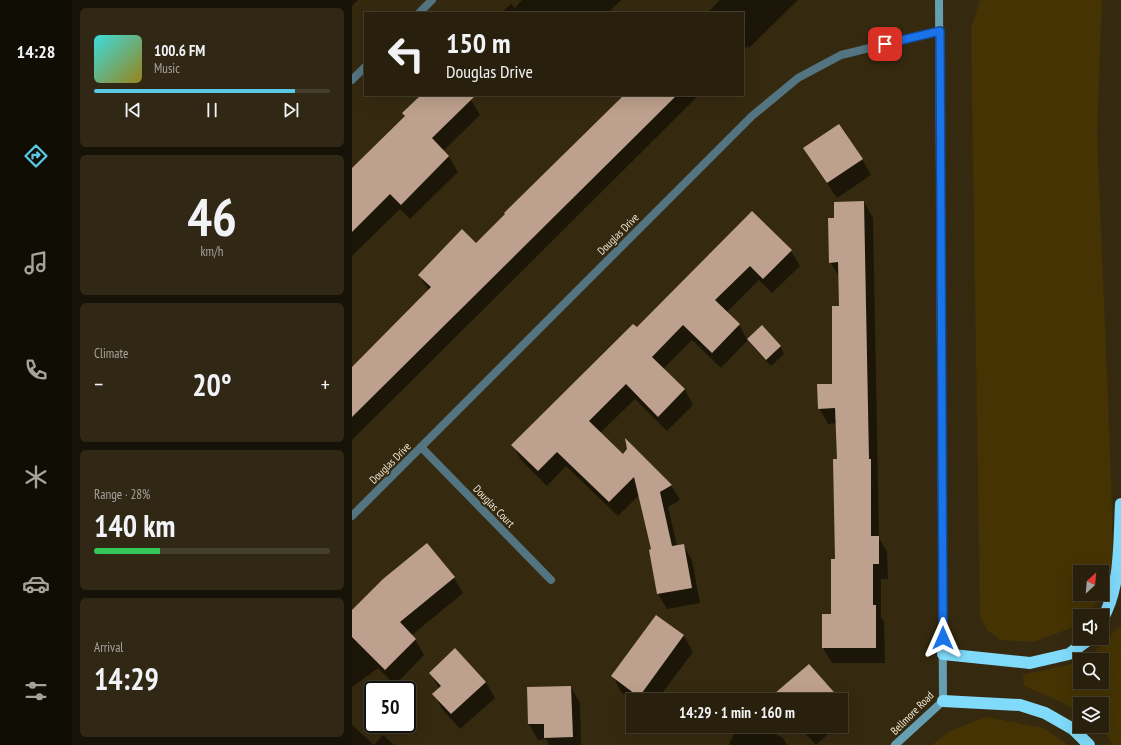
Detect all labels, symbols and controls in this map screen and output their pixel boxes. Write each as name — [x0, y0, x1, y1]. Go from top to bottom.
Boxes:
text: 150 m — [446, 24, 510, 61]
pin — [868, 27, 902, 61]
icon: left — [380, 28, 432, 80]
icon: arrive — [874, 33, 896, 55]
text: 14:28 — [17, 40, 55, 63]
text: 100.6 FM — [154, 41, 205, 60]
text: Music — [154, 60, 180, 77]
text: Douglas Drive — [446, 60, 533, 83]
icon: previous — [122, 99, 144, 121]
icon: pause — [201, 99, 223, 121]
icon: next — [280, 99, 302, 121]
icon: directions — [22, 142, 50, 170]
text: 46 — [187, 183, 237, 250]
street label: Douglas Drive — [594, 210, 642, 258]
text: km/h — [200, 243, 224, 260]
icon: music — [22, 249, 50, 277]
text: Climate — [94, 345, 128, 362]
icon: phone — [22, 356, 50, 384]
text: 20° — [192, 365, 232, 404]
text: − — [94, 370, 103, 398]
text: + — [321, 370, 330, 398]
street label: Douglas Drive — [366, 439, 414, 487]
icon: climate — [22, 463, 50, 491]
street label: Douglas Court — [470, 482, 518, 530]
text: Range · 28% — [94, 486, 150, 503]
text: 140 km — [94, 506, 175, 545]
north arrow — [1073, 565, 1109, 601]
map controls — [1073, 565, 1109, 733]
icon: car — [22, 570, 50, 598]
button: sound — [1073, 609, 1109, 645]
position arrow — [922, 617, 964, 659]
text: Arrival — [94, 639, 123, 656]
button: search — [1073, 653, 1109, 689]
text: 14:29 — [94, 659, 159, 698]
icon: filters — [22, 677, 50, 705]
speed limit sign: 50 — [364, 681, 416, 733]
street label: Bellmore Road — [887, 688, 937, 738]
button: layers — [1073, 697, 1109, 733]
text: 14:29 · 1 min · 160 m — [679, 703, 795, 722]

